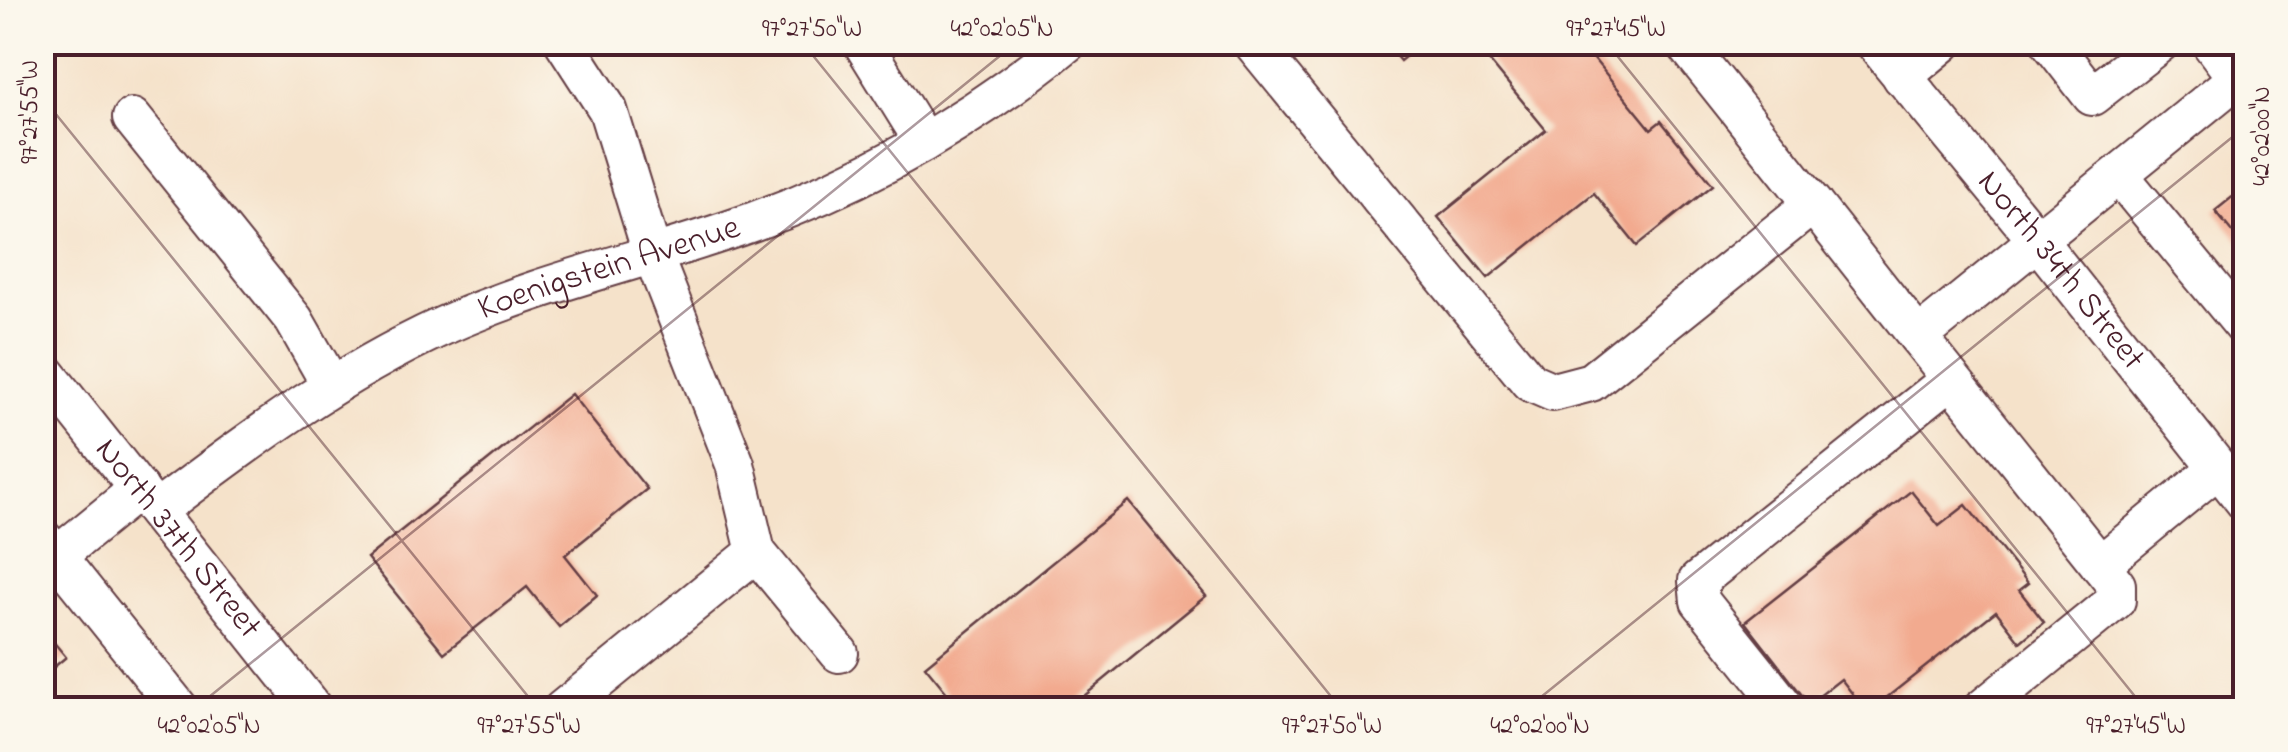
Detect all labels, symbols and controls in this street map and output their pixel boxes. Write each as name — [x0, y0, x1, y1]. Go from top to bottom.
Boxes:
text: 97°27'50"W — [762, 12, 862, 48]
text: 42°02'05"N — [950, 12, 1054, 48]
text: 97°27'45"W — [1566, 12, 1666, 48]
text: 97°27'55"W — [13, 60, 49, 164]
text: 42°02'00"N — [2245, 86, 2281, 186]
street label: North 34th Street — [1964, 159, 2157, 382]
street label: Koenigstein Avenue — [470, 203, 747, 334]
street label: North 37th Street — [82, 427, 274, 650]
text: 42°02'05"N — [157, 709, 261, 745]
text: 97°27'55"W — [477, 709, 581, 745]
text: 97°27'50"W — [1282, 709, 1382, 745]
text: 42°02'00"N — [1490, 709, 1590, 745]
text: 97°27'45"W — [2086, 709, 2186, 745]

